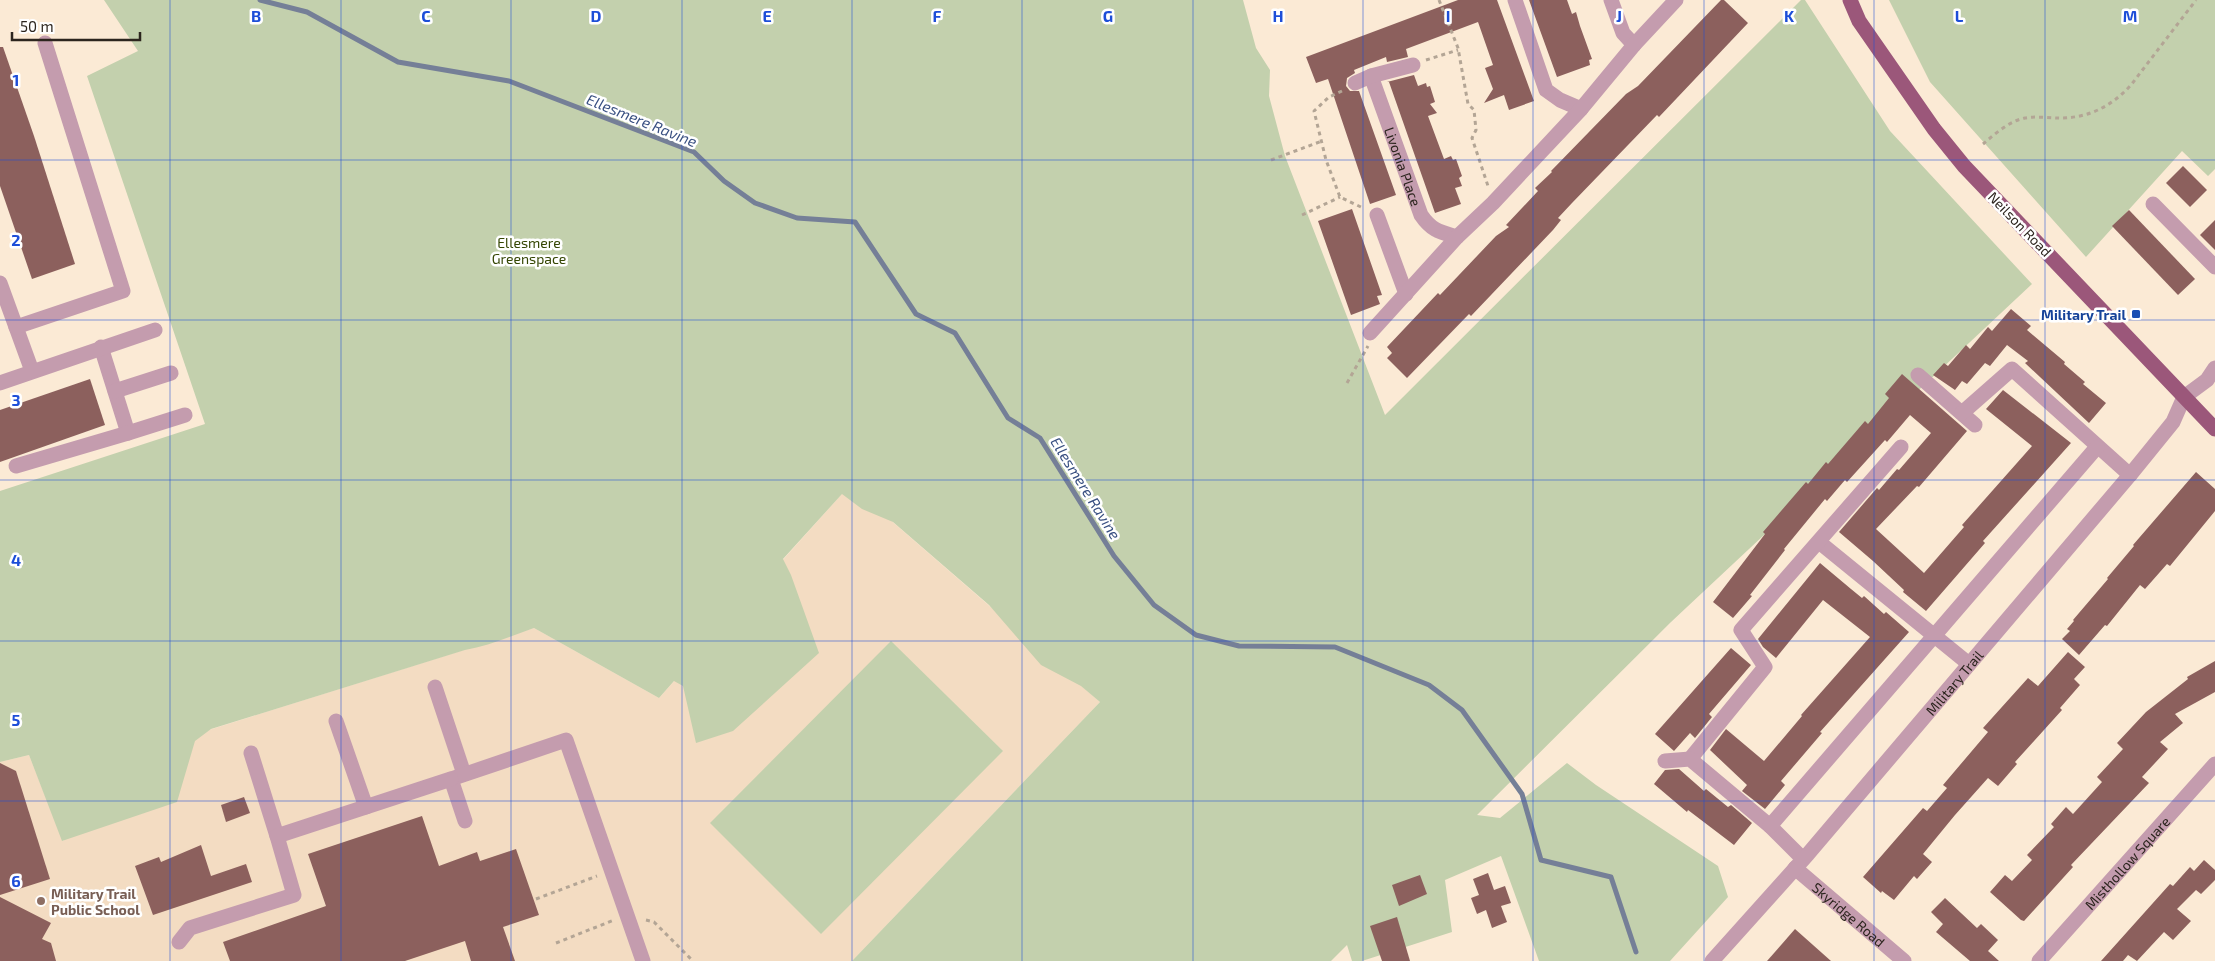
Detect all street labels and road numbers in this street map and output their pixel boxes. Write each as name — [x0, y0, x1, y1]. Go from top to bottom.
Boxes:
street label: Livonia Place — [1381, 124, 1426, 208]
street label: Neilson Road — [1985, 188, 2055, 260]
street label: Military Trail — [1922, 646, 1987, 718]
street label: Misthollow Square — [2081, 812, 2173, 913]
street label: Skyridge Road — [1809, 878, 1889, 950]

